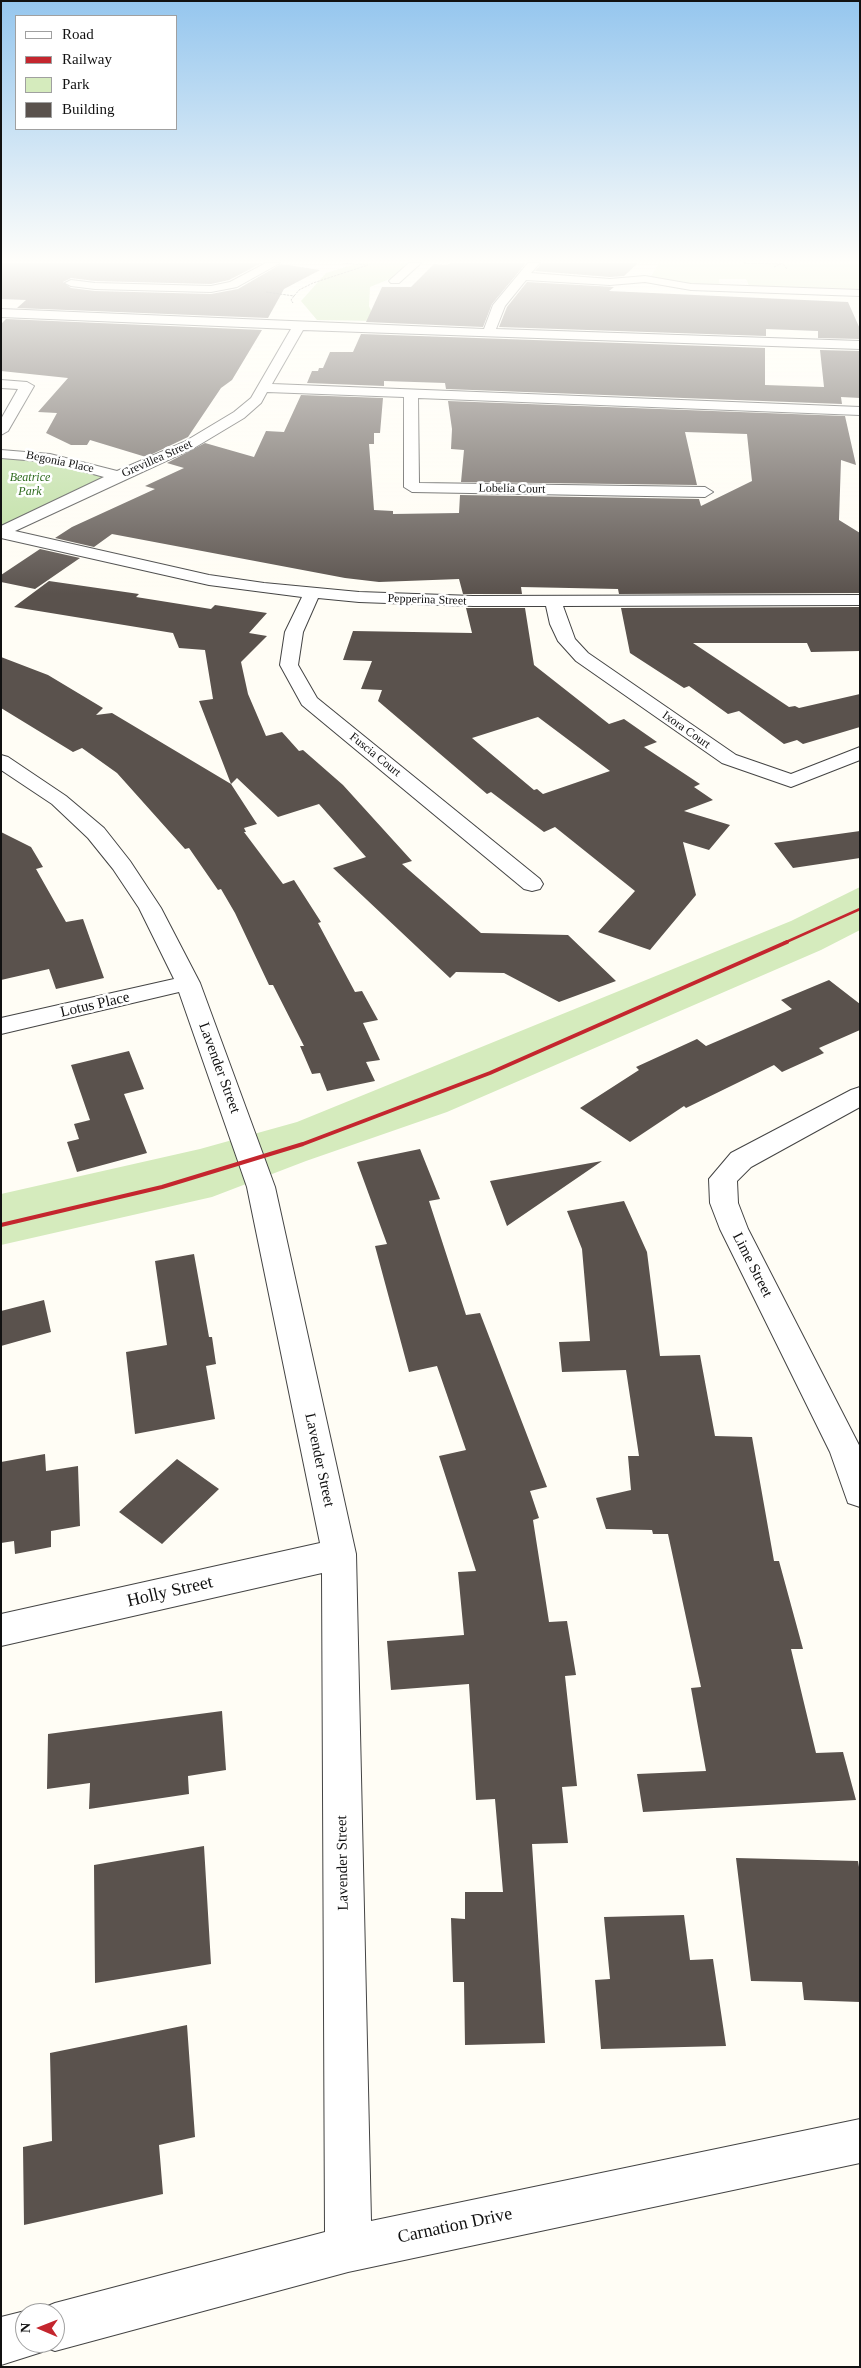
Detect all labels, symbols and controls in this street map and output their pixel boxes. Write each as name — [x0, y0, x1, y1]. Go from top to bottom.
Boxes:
legend — [15, 15, 178, 130]
text: Road — [62, 26, 94, 42]
text: Railway — [62, 51, 112, 67]
text: Park — [62, 76, 90, 92]
text: Building — [62, 101, 115, 117]
street label: Grevillea Street — [120, 437, 194, 481]
street label: Begonia Place — [25, 448, 95, 476]
park label: Beatrice Park — [10, 471, 50, 499]
street label: Lobelia Court — [478, 481, 546, 497]
street label: Pepperina Street — [387, 591, 467, 609]
street label: Ixora Court — [659, 708, 713, 752]
street label: Fuscia Court — [347, 730, 403, 780]
street label: Lotus Place — [59, 988, 131, 1022]
street label: Lavender Street — [194, 1020, 244, 1116]
street label: Lime Street — [728, 1230, 776, 1300]
street label: Lavender Street — [300, 1411, 338, 1509]
street label: Holly Street — [125, 1572, 215, 1612]
street label: Lavender Street — [333, 1815, 353, 1911]
street label: Carnation Drive — [396, 2203, 514, 2249]
north arrow — [15, 2303, 65, 2353]
text: N — [18, 2323, 33, 2333]

